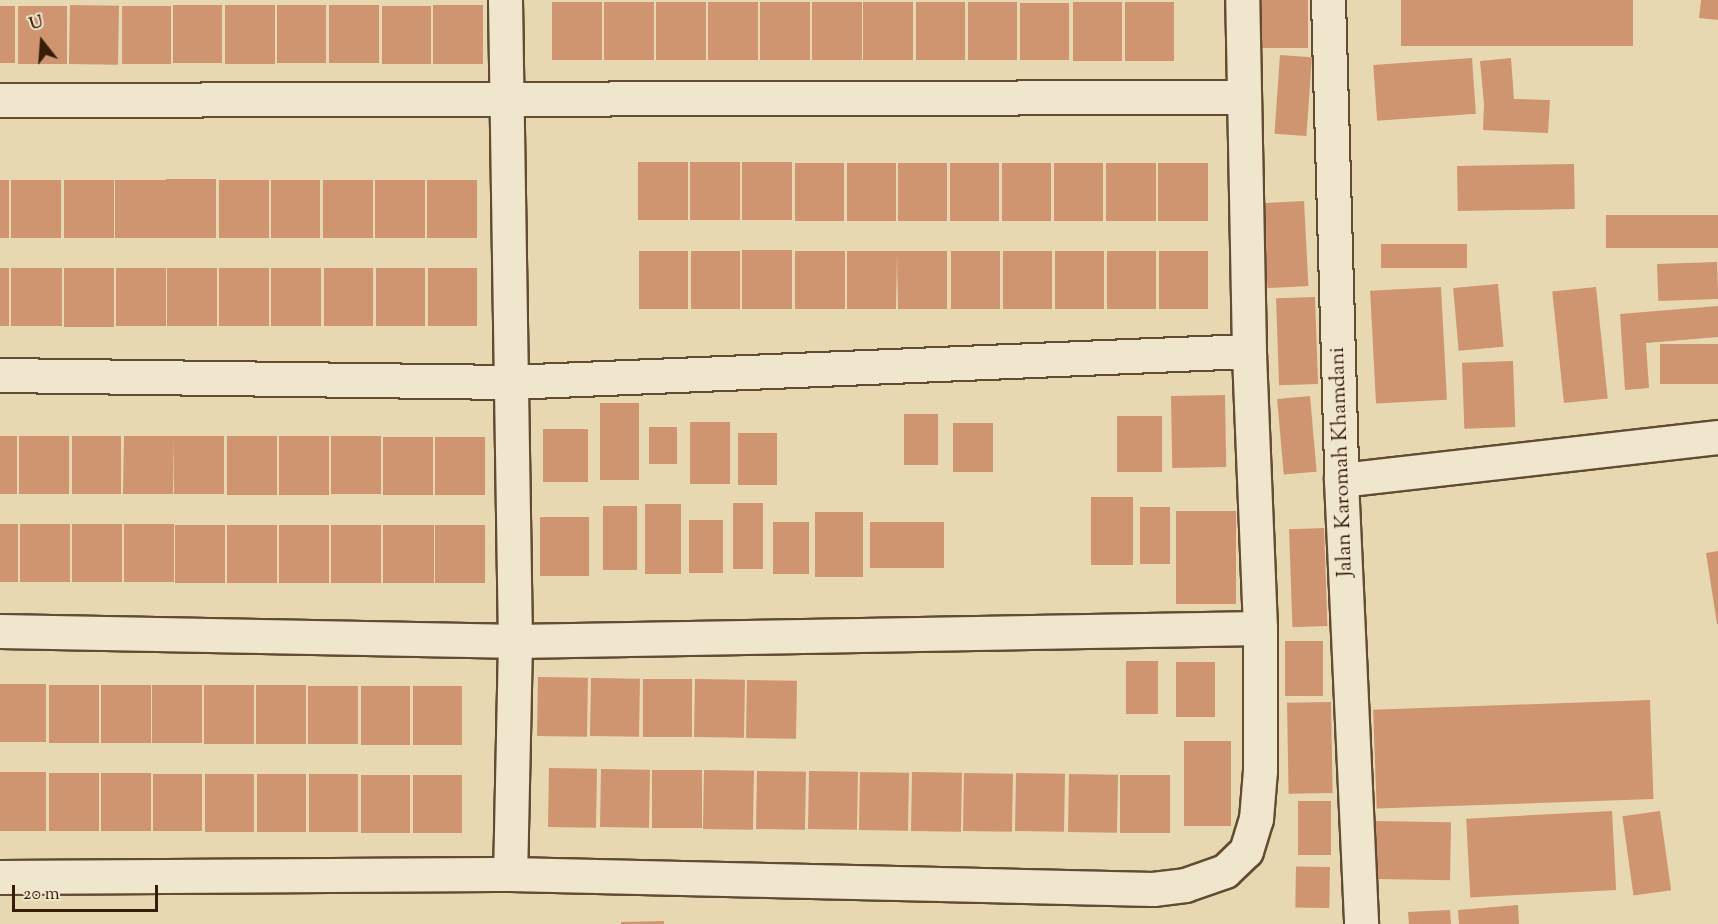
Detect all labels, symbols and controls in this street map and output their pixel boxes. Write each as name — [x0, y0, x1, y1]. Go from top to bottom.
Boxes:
text: U — [27, 11, 46, 37]
north arrow — [12, 12, 72, 72]
street label: Jalan Karomah Khamdani — [1325, 346, 1359, 578]
scale bar — [15, 873, 160, 911]
text: 20 m — [23, 882, 60, 908]

